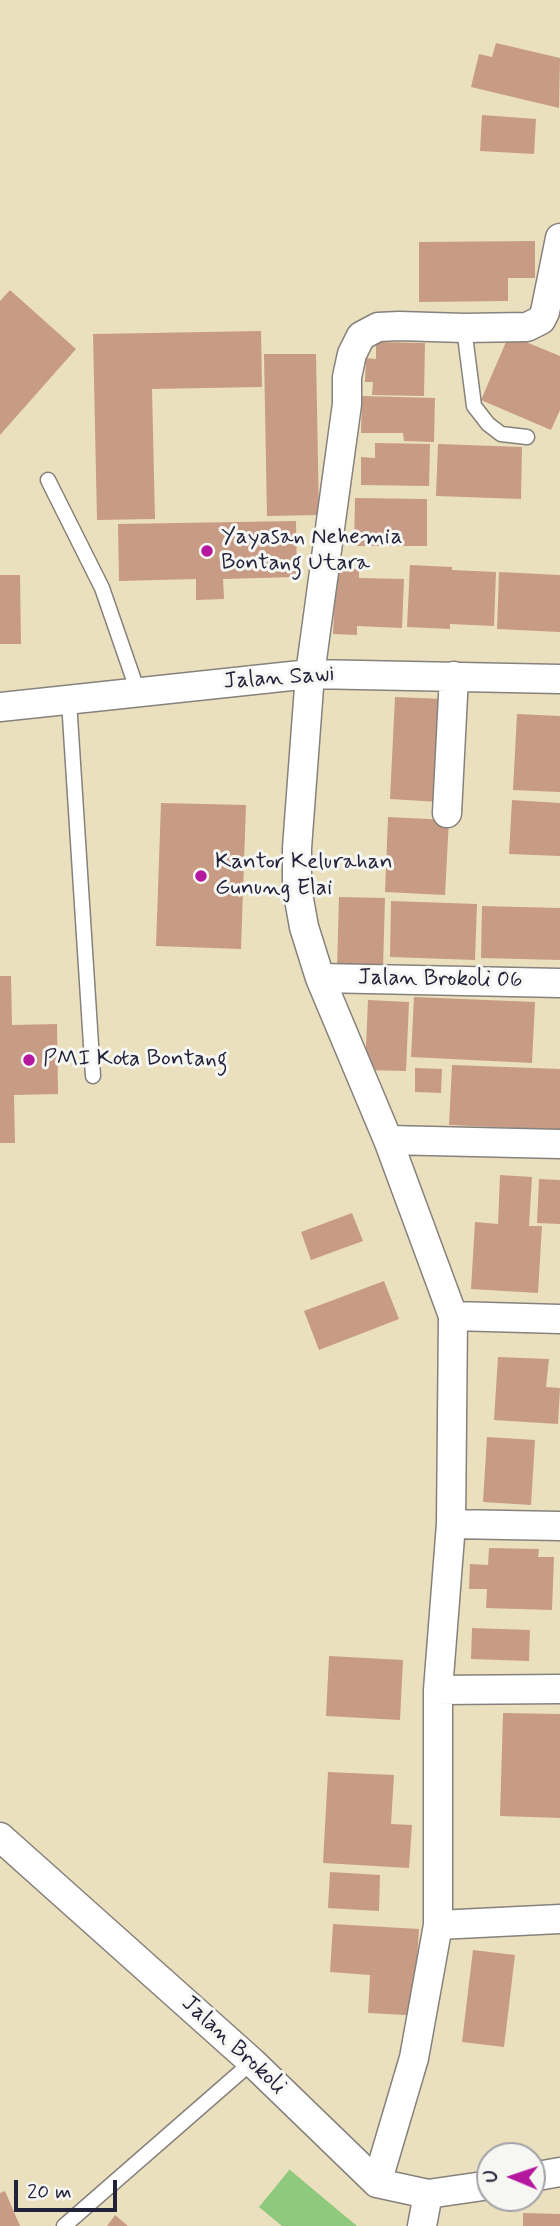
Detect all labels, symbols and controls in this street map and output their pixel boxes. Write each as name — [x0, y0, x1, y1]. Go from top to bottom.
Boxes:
place label: Yayasan Nehemia Bontang Utara — [221, 524, 403, 578]
marker: Yayasan Nehemia Bontang Utara — [199, 543, 215, 559]
street label: Jalan Sawi — [223, 661, 335, 697]
place label: Kantor Kelurahan Gunung Elai — [215, 849, 393, 903]
marker: Kantor Kelurahan Gunung Elai — [193, 868, 209, 884]
street label: Jalan Brokoli 06 — [357, 965, 523, 995]
place label: PMI Kota Bontang — [43, 1046, 228, 1074]
marker: PMI Kota Bontang — [21, 1052, 37, 1068]
street label: Jalan Brokoli — [175, 1990, 291, 2102]
north arrow — [476, 2142, 546, 2212]
scale bar — [18, 2166, 121, 2210]
text: U — [479, 2170, 504, 2183]
text: 20 m — [27, 2178, 72, 2206]

